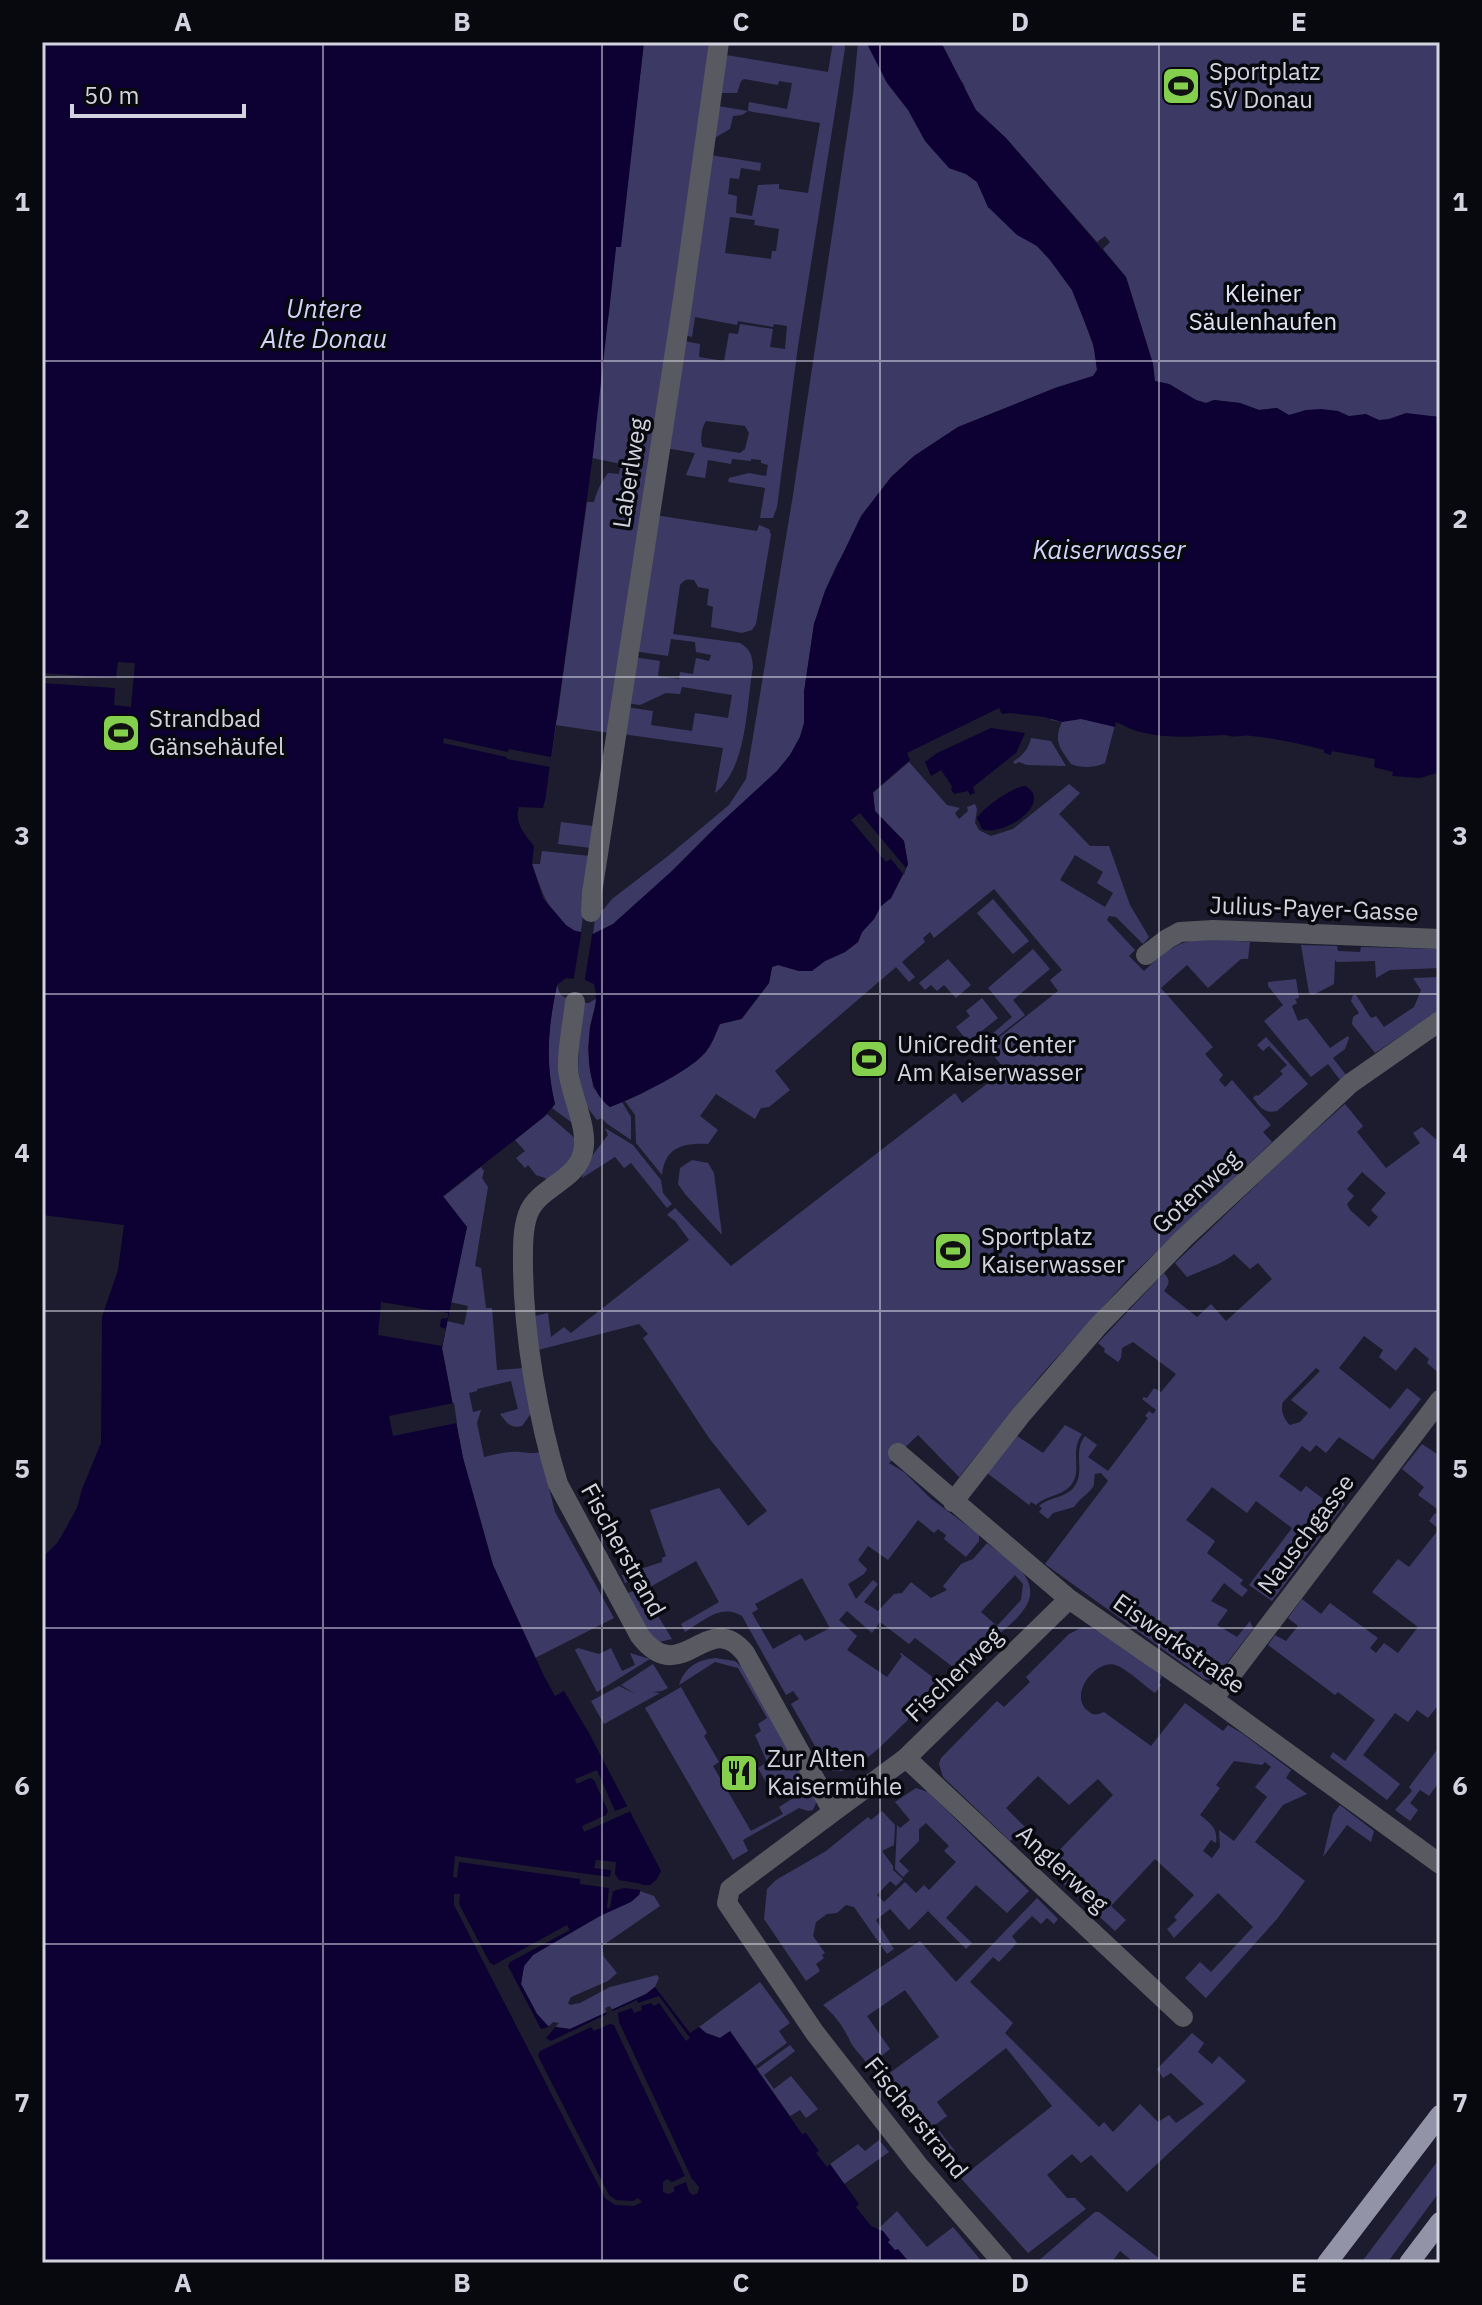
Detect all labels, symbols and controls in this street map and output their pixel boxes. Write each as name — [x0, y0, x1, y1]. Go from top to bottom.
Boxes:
text: A — [174, 4, 192, 38]
text: B — [453, 4, 471, 38]
text: C — [733, 4, 750, 38]
text: D — [1011, 4, 1029, 38]
text: E — [1291, 4, 1307, 38]
place label: Sportplatz SV Donau — [1209, 55, 1320, 115]
sports icon: Sportplatz SV Donau — [1160, 65, 1202, 107]
scale bar — [72, 68, 244, 118]
text: 50 m — [84, 79, 139, 111]
text: 1 — [14, 184, 30, 218]
text: 1 — [1452, 184, 1468, 218]
park label: Kleiner Säulenhaufen — [1189, 277, 1337, 337]
water label: Untere Alte Donau — [260, 291, 387, 355]
street label: Laberlweg — [605, 415, 654, 530]
text: 2 — [14, 501, 30, 535]
text: 2 — [1452, 501, 1468, 535]
water label: Kaiserwasser — [1032, 532, 1187, 566]
place label: Strandbad Gänsehäufel — [149, 702, 284, 762]
sports icon: Strandbad Gänsehäufel — [100, 712, 142, 754]
text: 3 — [14, 818, 30, 852]
text: 3 — [1452, 818, 1468, 852]
street label: Julius-Payer-Gasse — [1209, 888, 1419, 928]
place label: UniCredit Center Am Kaiserwasser — [897, 1028, 1083, 1088]
sports icon: UniCredit Center Am Kaiserwasser — [848, 1038, 890, 1080]
text: 4 — [14, 1135, 30, 1169]
text: 4 — [1452, 1135, 1468, 1169]
street label: Gotenweg — [1144, 1142, 1246, 1240]
place label: Sportplatz Kaiserwasser — [981, 1220, 1125, 1280]
sports icon: Sportplatz Kaiserwasser — [932, 1230, 974, 1272]
text: 5 — [14, 1451, 30, 1485]
text: 5 — [1452, 1451, 1468, 1485]
street label: Nauschgasse — [1250, 1467, 1361, 1600]
street label: Fischerstrand — [574, 1477, 674, 1622]
street label: Eiswerkstraße — [1107, 1586, 1252, 1701]
street label: Fischerweg — [898, 1620, 1009, 1729]
place label: Zur Alten Kaisermühle — [767, 1742, 902, 1802]
restaurant icon: Zur Alten Kaisermühle — [718, 1752, 760, 1794]
text: 6 — [14, 1768, 30, 1802]
text: 6 — [1452, 1768, 1468, 1802]
street label: Anglerweg — [1010, 1818, 1116, 1919]
street label: Fischerstrand — [858, 2050, 976, 2185]
text: 7 — [14, 2085, 30, 2119]
text: 7 — [1452, 2085, 1468, 2119]
text: A — [174, 2265, 192, 2299]
text: B — [453, 2265, 471, 2299]
text: C — [733, 2265, 750, 2299]
text: D — [1011, 2265, 1029, 2299]
text: E — [1291, 2265, 1307, 2299]

